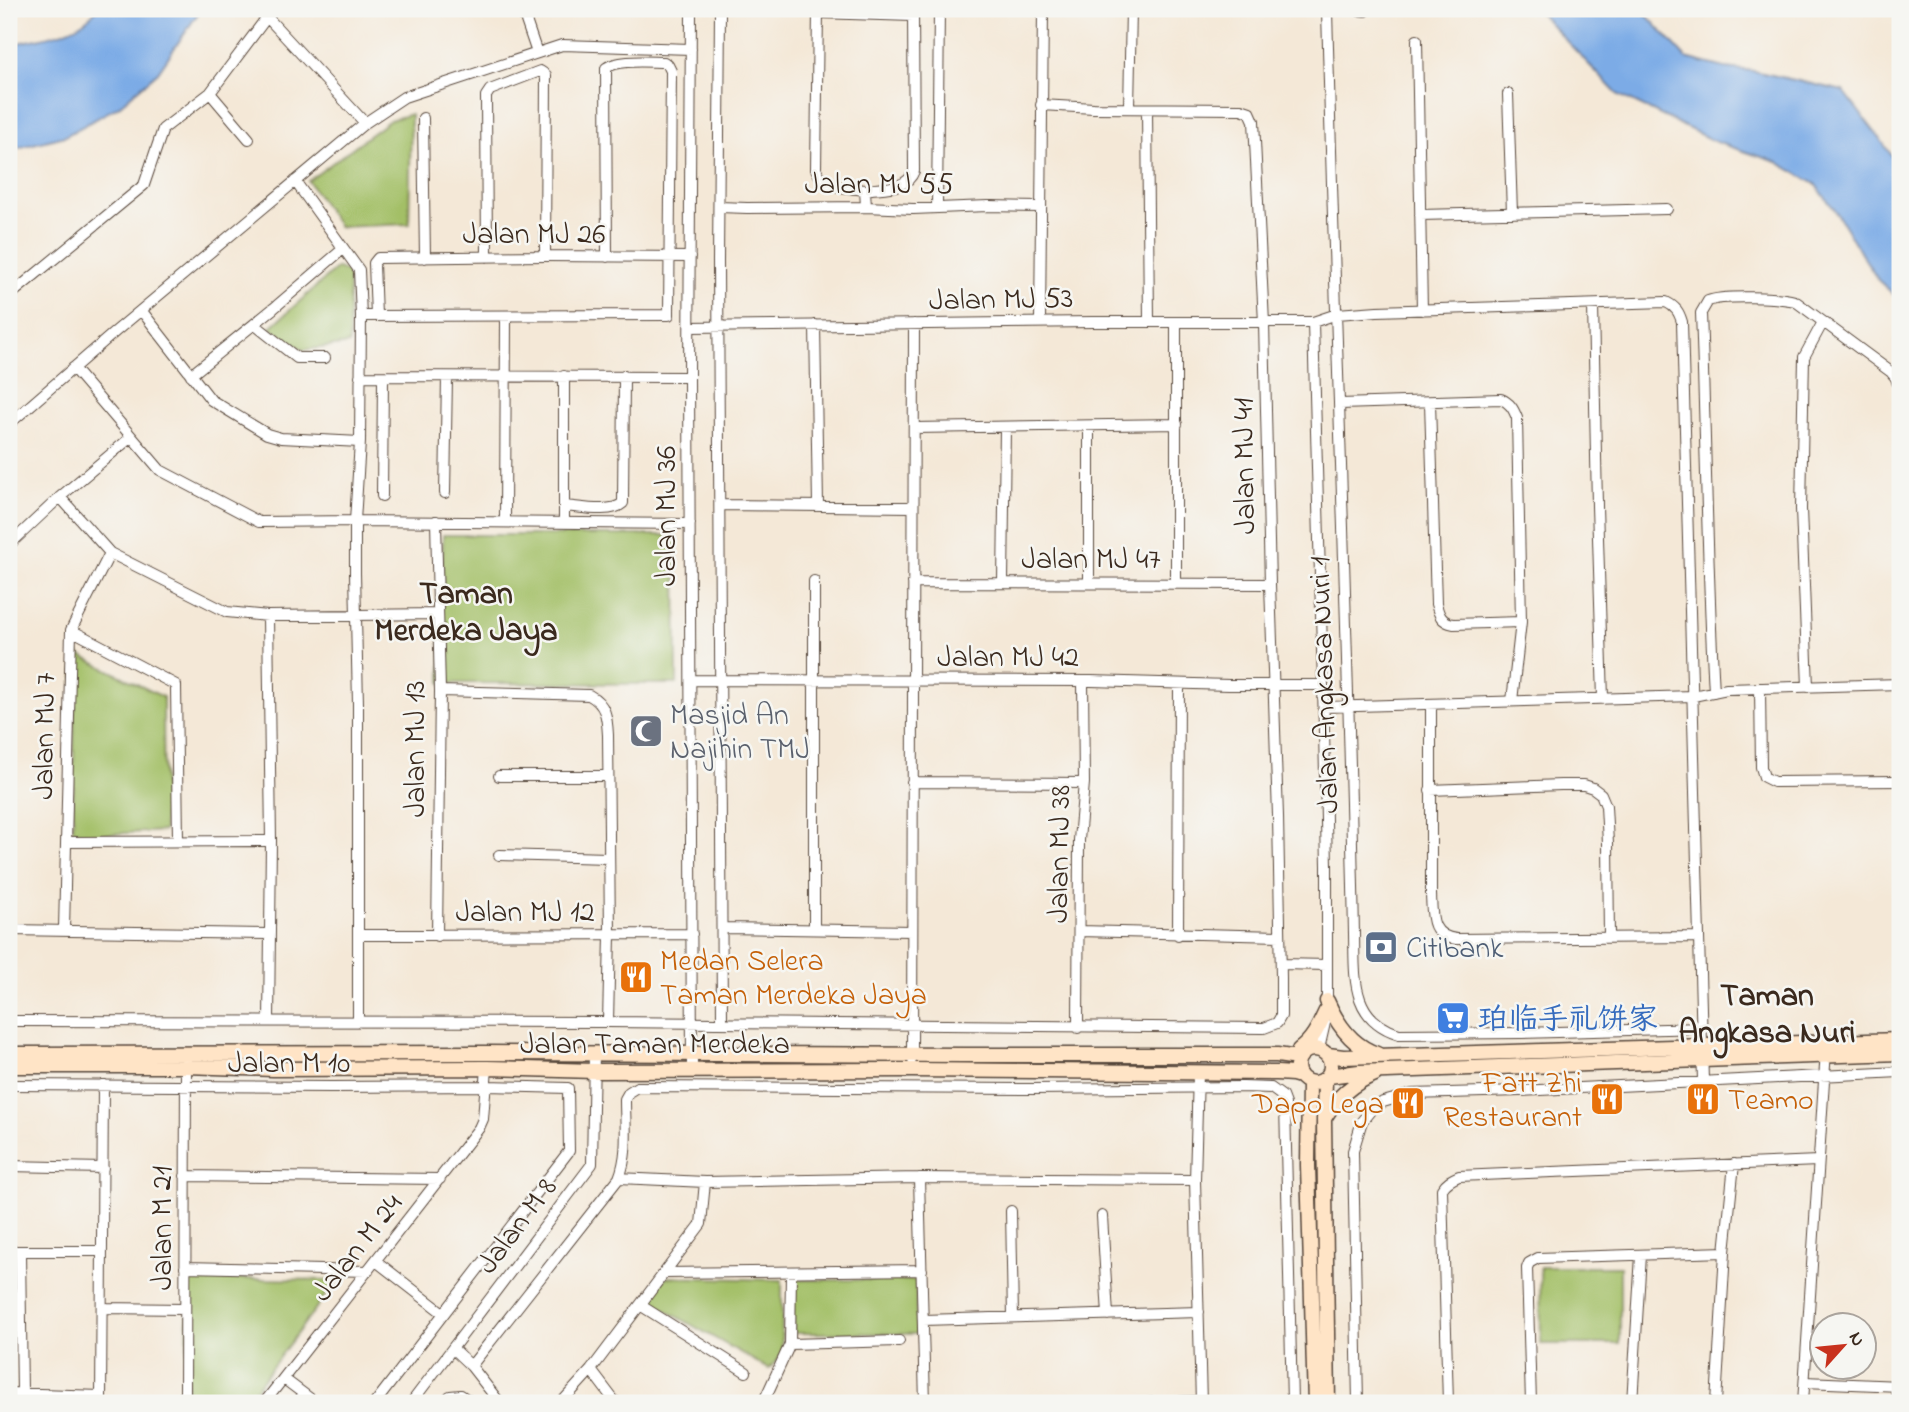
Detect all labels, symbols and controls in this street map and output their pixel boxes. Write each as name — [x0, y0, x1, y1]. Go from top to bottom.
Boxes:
street label: Jalan MJ 55 — [804, 164, 954, 208]
street label: Jalan MJ 26 — [463, 214, 605, 258]
street label: Jalan MJ 53 — [929, 278, 1074, 324]
street label: Jalan MJ 41 — [1223, 397, 1269, 535]
street label: Jalan MJ 36 — [646, 446, 690, 586]
street label: Jalan MJ 47 — [1021, 539, 1161, 583]
street label: Jalan Angkasa Nuri 1 — [1300, 556, 1352, 814]
district label: Taman Merdeka Jaya — [374, 572, 558, 657]
street label: Jalan MJ 42 — [937, 637, 1079, 681]
street label: Jalan MJ 7 — [23, 672, 69, 800]
street label: Jalan MJ 13 — [395, 681, 439, 817]
place label: Masjid An Najihin TMJ — [670, 695, 810, 773]
mosque icon: Masjid An Najihin TMJ — [627, 712, 665, 750]
street label: Jalan MJ 38 — [1038, 784, 1084, 924]
street label: Jalan MJ 12 — [455, 892, 595, 936]
bank icon: Citibank — [1362, 928, 1400, 966]
place label: Citibank — [1406, 928, 1504, 972]
place label: Medan Selera Taman Merdeka Jaya — [660, 941, 927, 1019]
restaurant icon: Medan Selera Taman Merdeka Jaya — [617, 958, 655, 996]
district label: Taman Angkasa Nuri — [1679, 974, 1855, 1059]
supermarket icon: 珀临手礼饼家 — [1434, 999, 1472, 1037]
place label: 珀临手礼饼家 — [1478, 999, 1658, 1043]
street label: Jalan Taman Merdeka — [520, 1024, 790, 1068]
street label: Jalan M 10 — [228, 1043, 350, 1087]
place label: Fatt Zhi Restaurant — [1443, 1063, 1582, 1141]
restaurant icon: Fatt Zhi Restaurant — [1588, 1080, 1626, 1118]
restaurant icon: Teamo — [1684, 1080, 1722, 1118]
place label: Teamo — [1728, 1080, 1814, 1124]
place label: Dapo Lega — [1251, 1084, 1384, 1128]
restaurant icon: Dapo Lega — [1389, 1084, 1427, 1122]
street label: Jalan M 21 — [142, 1166, 186, 1290]
street label: Jalan M 8 — [467, 1169, 569, 1285]
street label: Jalan M 24 — [302, 1185, 415, 1313]
north arrow — [1808, 1310, 1878, 1380]
text: N — [1841, 1328, 1871, 1351]

